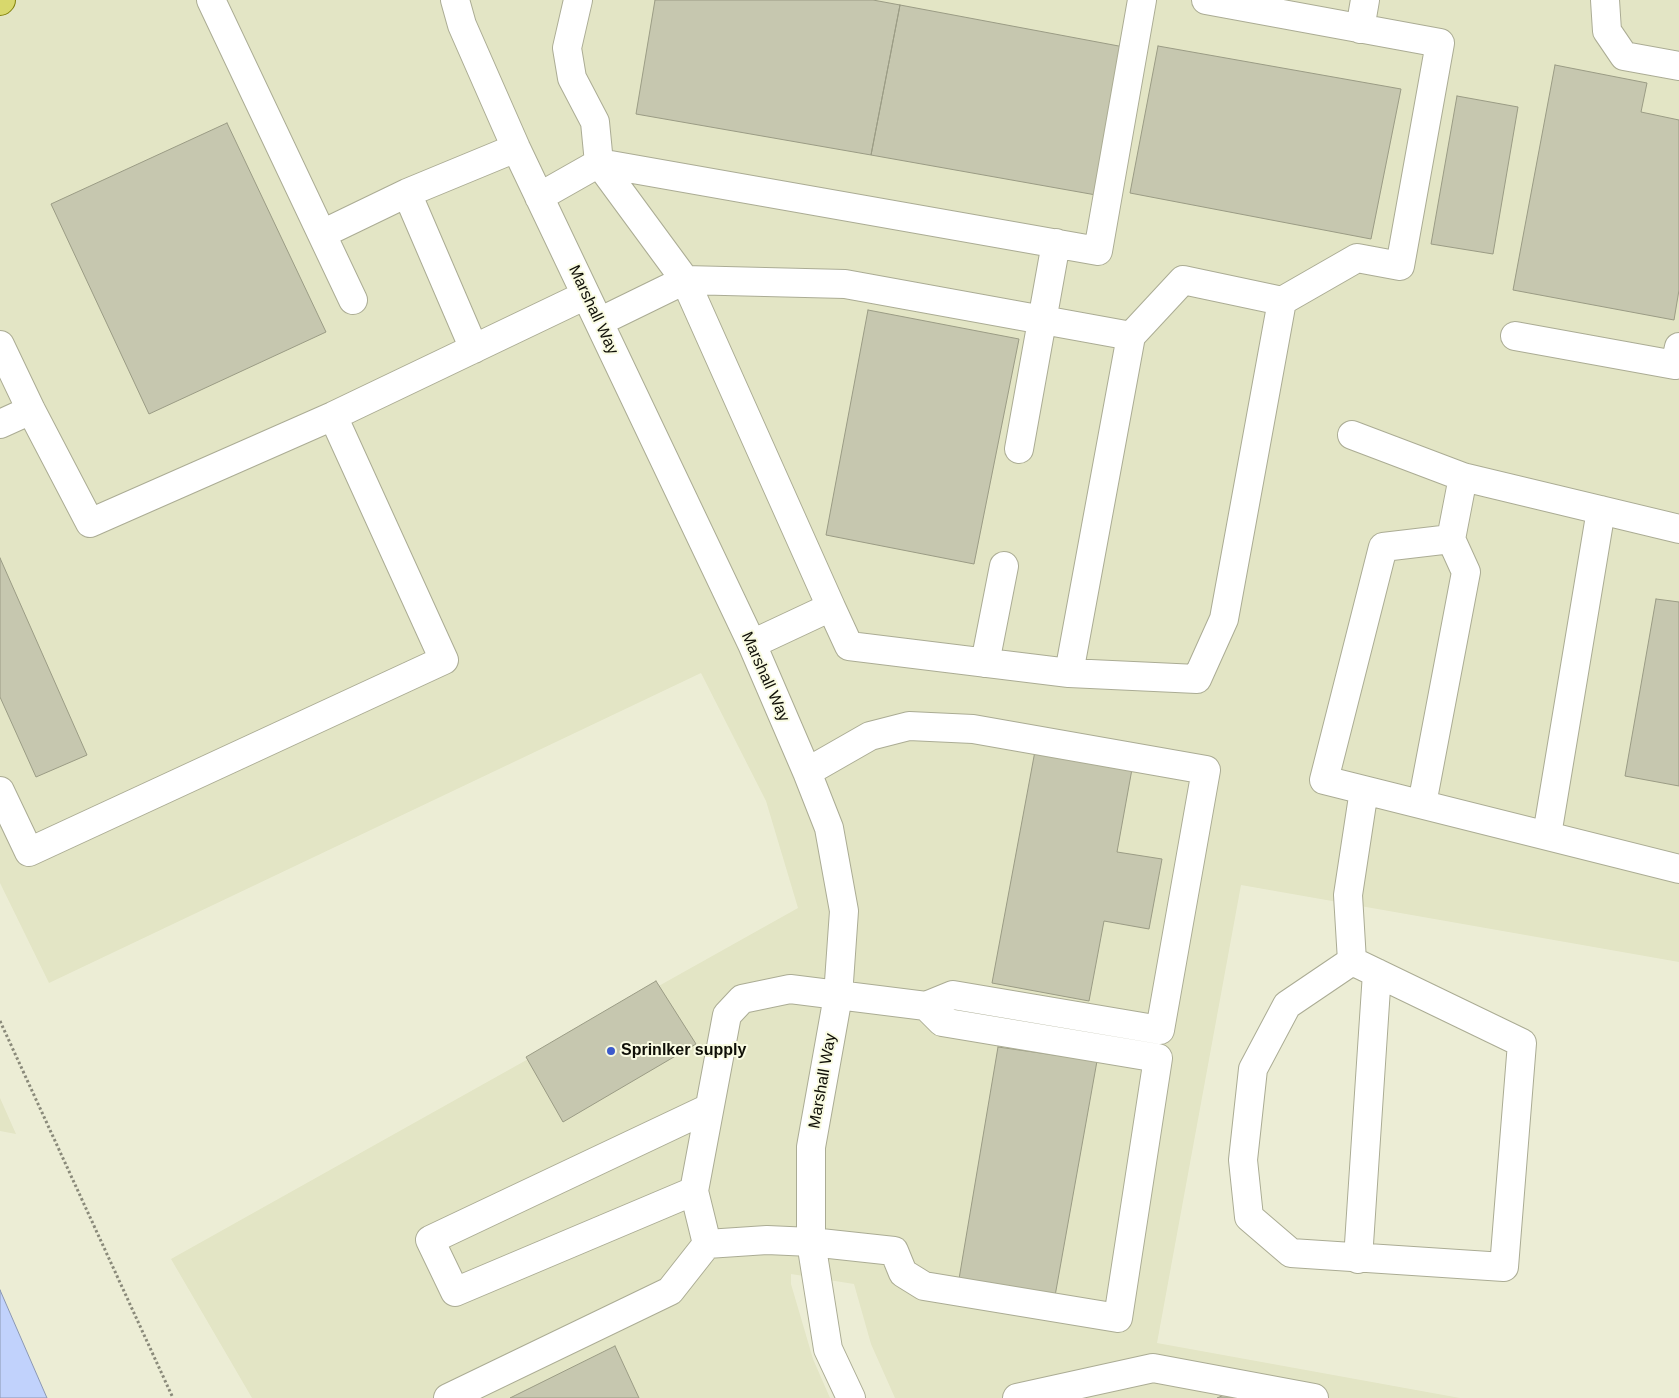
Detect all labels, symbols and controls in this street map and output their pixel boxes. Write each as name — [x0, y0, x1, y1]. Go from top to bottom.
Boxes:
street label: Marshall Way — [564, 262, 622, 358]
street label: Marshall Way — [737, 629, 793, 725]
street label: Marshall Way — [805, 1032, 841, 1130]
place label: Sprinlker supply — [621, 1041, 746, 1061]
marker: Sprinlker supply — [605, 1045, 617, 1057]

